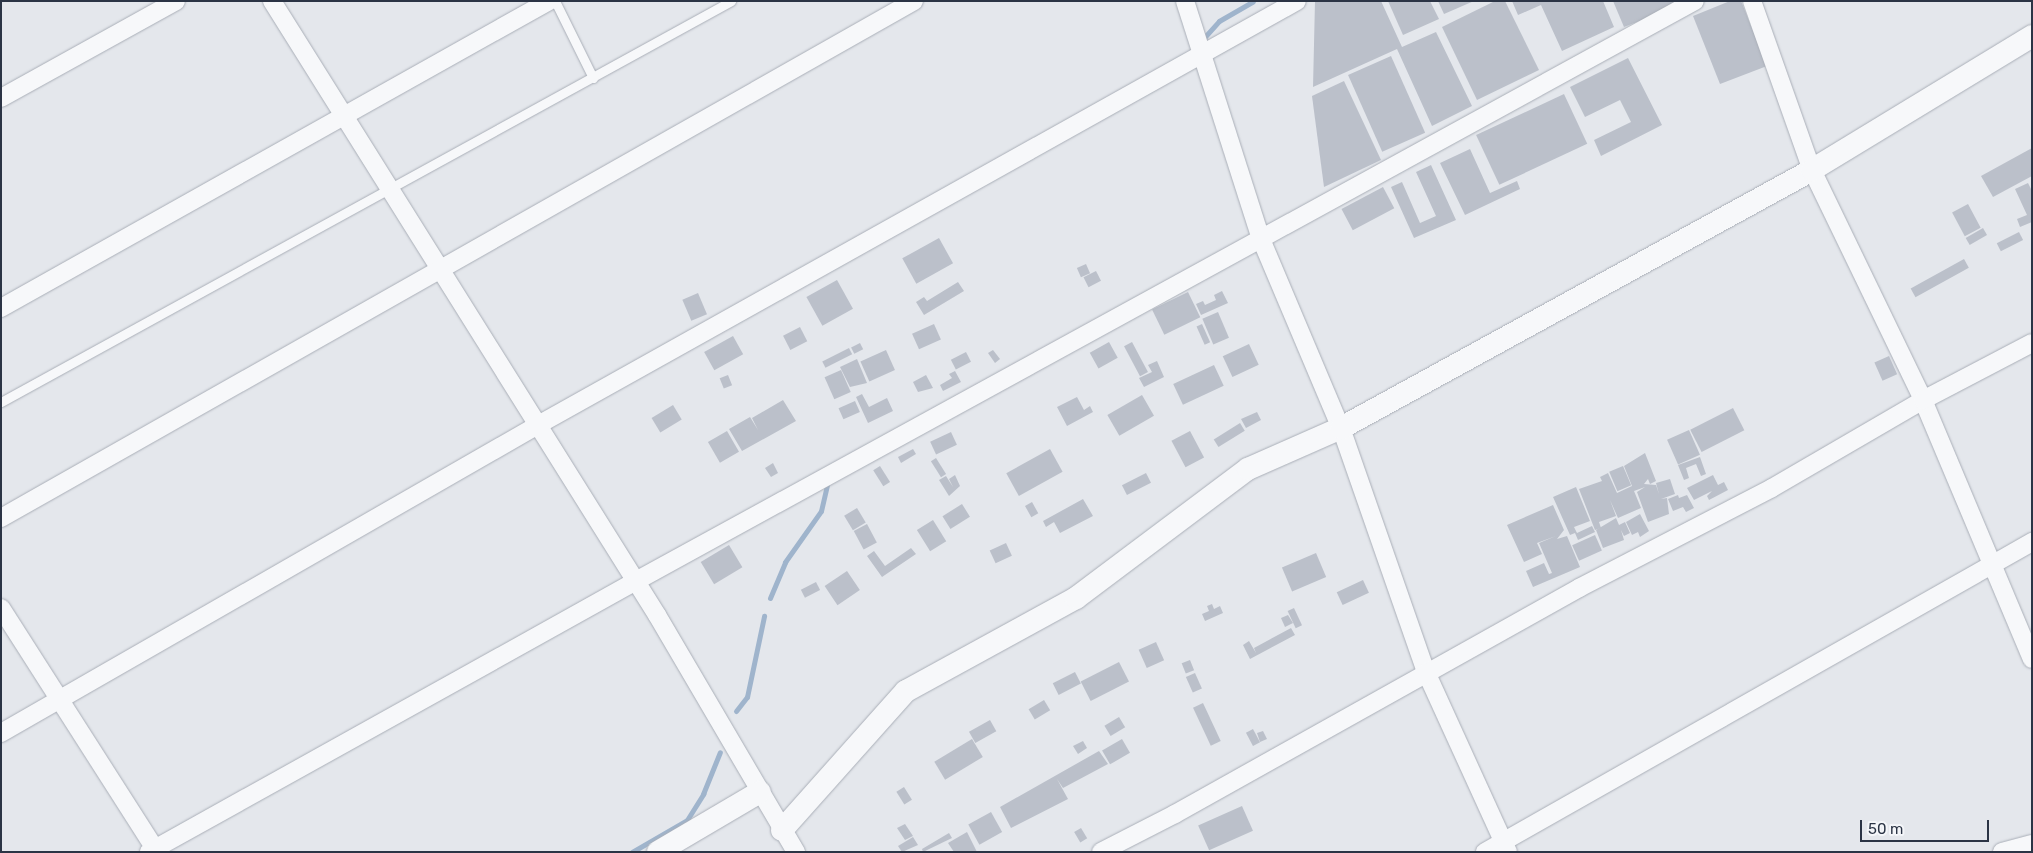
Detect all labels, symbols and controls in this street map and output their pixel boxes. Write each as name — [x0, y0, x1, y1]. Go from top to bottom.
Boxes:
scale bar — [1863, 810, 1992, 842]
text: 50 m — [1868, 820, 1903, 838]

